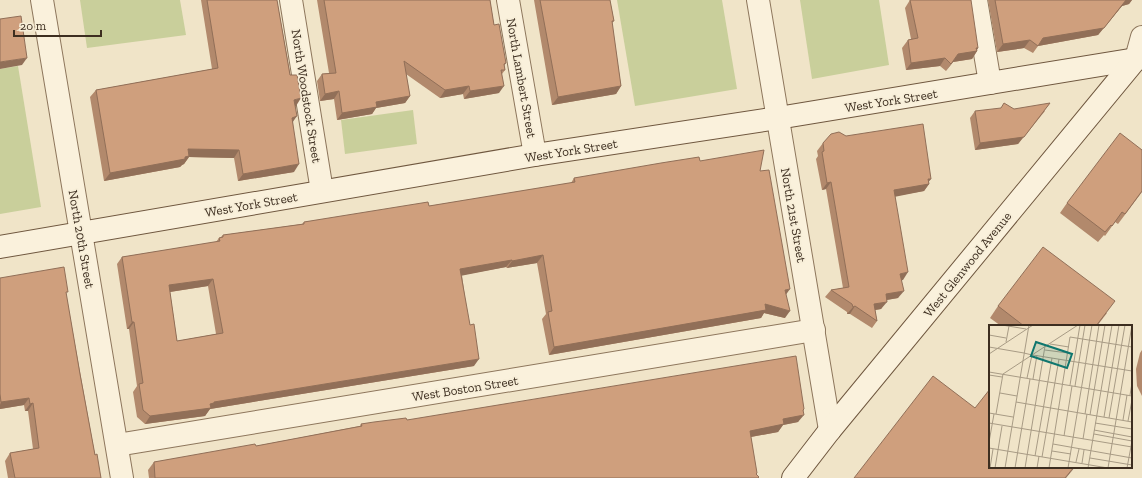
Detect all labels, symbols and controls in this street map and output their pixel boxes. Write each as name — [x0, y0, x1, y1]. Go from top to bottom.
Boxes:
scale bar — [14, 12, 101, 38]
street label: North Lambert Street — [504, 17, 539, 139]
text: 20 m — [20, 19, 47, 33]
street label: North Woodstock Street — [289, 28, 325, 164]
street label: West York Street — [844, 86, 939, 115]
street label: West York Street — [524, 136, 619, 165]
street label: North 21st Street — [778, 167, 809, 264]
street label: North 20th Street — [65, 189, 98, 290]
street label: West York Street — [204, 189, 299, 220]
street label: West Glenwood Avenue — [920, 209, 1014, 320]
inset map — [989, 325, 1132, 468]
street label: West Boston Street — [411, 373, 520, 404]

